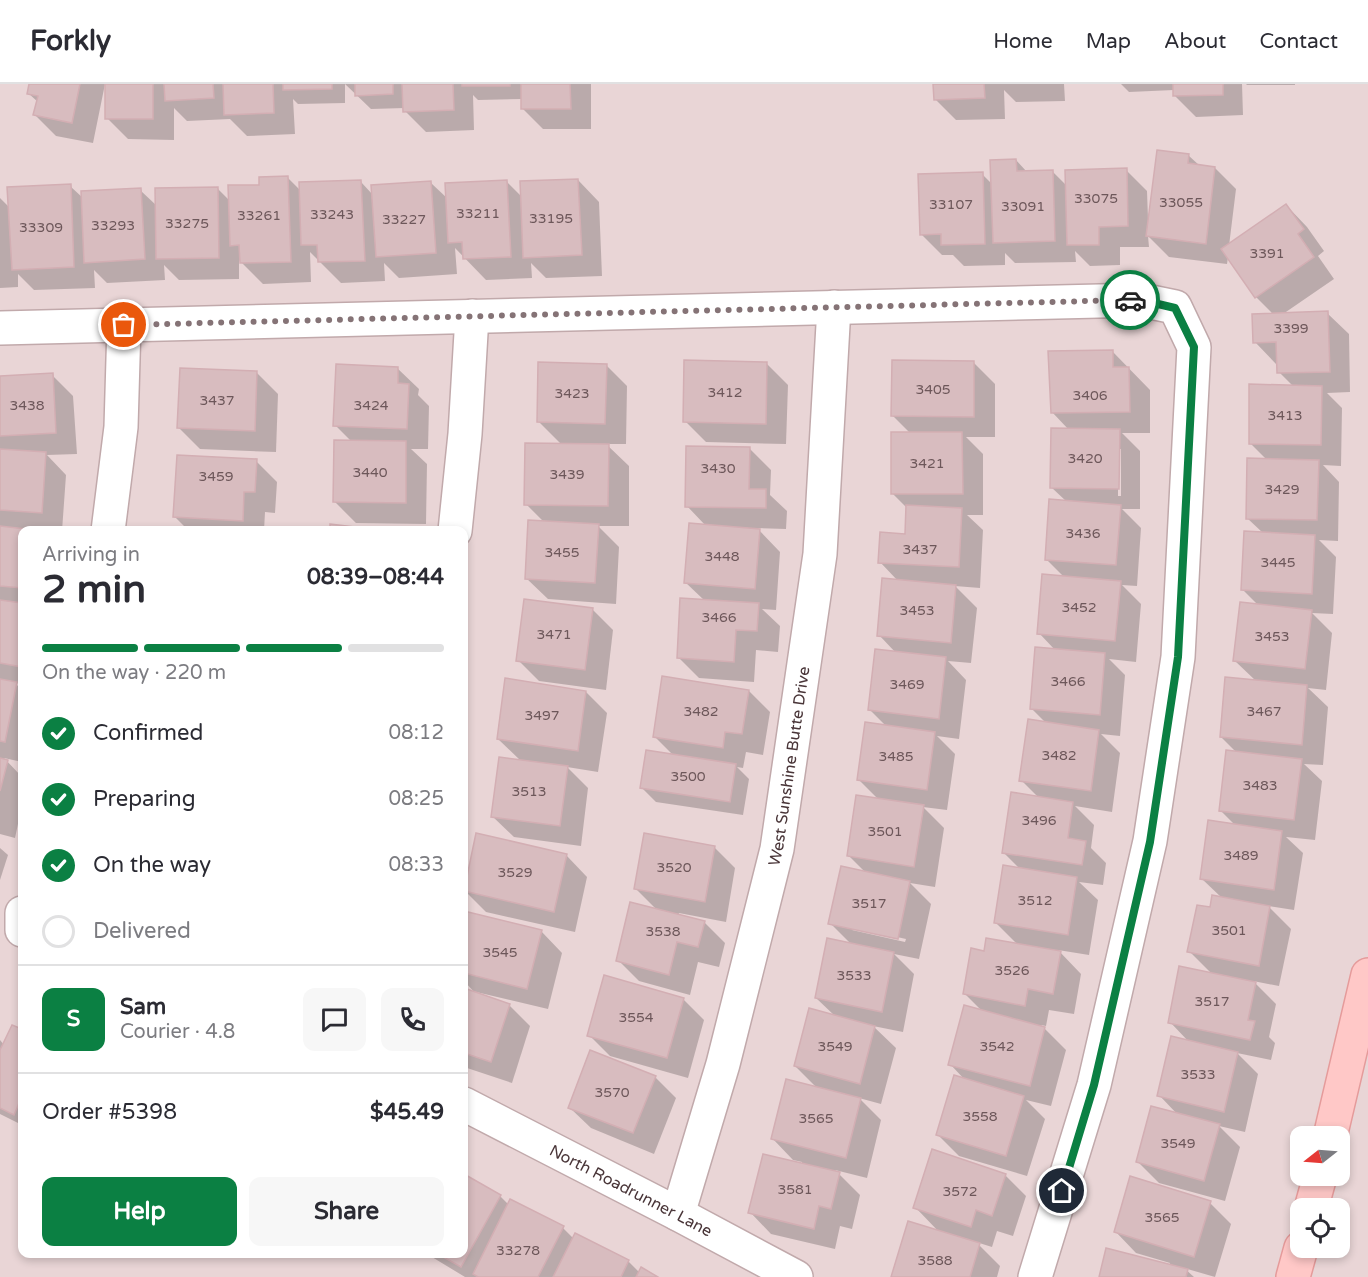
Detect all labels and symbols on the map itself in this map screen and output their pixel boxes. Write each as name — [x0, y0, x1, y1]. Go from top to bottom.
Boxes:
house number: 33075 — [1074, 190, 1118, 207]
house number: 33055 — [1159, 194, 1203, 211]
house number: 33107 — [929, 196, 973, 213]
house number: 33091 — [1001, 198, 1045, 215]
house number: 33211 — [456, 205, 500, 222]
house number: 33243 — [310, 206, 354, 223]
house number: 33261 — [237, 207, 281, 224]
house number: 33195 — [529, 210, 573, 227]
house number: 33227 — [382, 211, 426, 228]
house number: 33275 — [165, 215, 209, 232]
house number: 33293 — [91, 217, 135, 234]
house number: 33309 — [19, 219, 63, 236]
house number: 3391 — [1249, 245, 1285, 262]
courier — [1100, 270, 1160, 330]
pin — [98, 299, 149, 350]
house number: 3399 — [1273, 320, 1309, 337]
house number: 3405 — [915, 381, 951, 398]
house number: 3412 — [707, 384, 743, 401]
house number: 3423 — [554, 385, 590, 402]
house number: 3406 — [1072, 387, 1108, 404]
house number: 3437 — [199, 392, 235, 409]
house number: 3438 — [9, 397, 45, 414]
house number: 3424 — [353, 397, 389, 414]
house number: 3413 — [1267, 407, 1303, 424]
house number: 3420 — [1067, 450, 1103, 467]
house number: 3421 — [909, 455, 945, 472]
house number: 3430 — [700, 460, 736, 477]
house number: 3440 — [352, 464, 388, 481]
house number: 3439 — [549, 466, 585, 483]
house number: 3459 — [198, 468, 234, 485]
house number: 3429 — [1264, 481, 1300, 498]
house number: 3436 — [1065, 525, 1101, 542]
house number: 3437 — [902, 541, 938, 558]
house number: 3455 — [544, 544, 580, 561]
house number: 3448 — [704, 548, 740, 565]
house number: 3445 — [1260, 554, 1296, 571]
house number: 3452 — [1061, 599, 1097, 616]
house number: 3453 — [899, 602, 935, 619]
house number: 3466 — [701, 609, 737, 626]
house number: 3471 — [536, 626, 572, 643]
house number: 3453 — [1254, 628, 1290, 645]
street label: West Sunshine Butte Drive — [764, 665, 815, 868]
house number: 3466 — [1050, 673, 1086, 690]
house number: 3469 — [889, 676, 925, 693]
house number: 3482 — [683, 703, 719, 720]
house number: 3467 — [1246, 703, 1282, 720]
house number: 3497 — [524, 707, 560, 724]
house number: 3482 — [1041, 747, 1077, 764]
house number: 3485 — [878, 748, 914, 765]
house number: 3500 — [670, 768, 706, 785]
house number: 3483 — [1242, 777, 1278, 794]
house number: 3513 — [511, 783, 547, 800]
house number: 3496 — [1021, 812, 1057, 829]
house number: 3501 — [867, 823, 903, 840]
house number: 3489 — [1223, 847, 1259, 864]
house number: 3520 — [656, 859, 692, 876]
house number: 3529 — [497, 864, 533, 881]
house number: 3512 — [1017, 892, 1053, 909]
house number: 3517 — [851, 895, 887, 912]
house number: 3501 — [1211, 922, 1247, 939]
house number: 3538 — [645, 923, 681, 940]
house number: 3545 — [482, 944, 518, 961]
house number: 3526 — [994, 962, 1030, 979]
house number: 3533 — [836, 967, 872, 984]
house number: 3517 — [1194, 993, 1230, 1010]
house number: 3554 — [618, 1009, 654, 1026]
house number: 3549 — [817, 1038, 853, 1055]
house number: 3542 — [979, 1038, 1015, 1055]
house number: 3533 — [1180, 1066, 1216, 1083]
house number: 3570 — [594, 1084, 630, 1101]
house number: 3558 — [962, 1108, 998, 1125]
house number: 3565 — [798, 1110, 834, 1127]
north arrow — [1290, 1126, 1350, 1186]
house number: 3549 — [1160, 1135, 1196, 1152]
street label: North Roadrunner Lane — [546, 1141, 715, 1241]
pin — [1036, 1165, 1087, 1216]
house number: 3581 — [777, 1181, 813, 1198]
house number: 3572 — [942, 1183, 978, 1200]
house number: 3565 — [1144, 1209, 1180, 1226]
house number: 33278 — [496, 1242, 540, 1259]
house number: 3588 — [917, 1252, 953, 1269]

